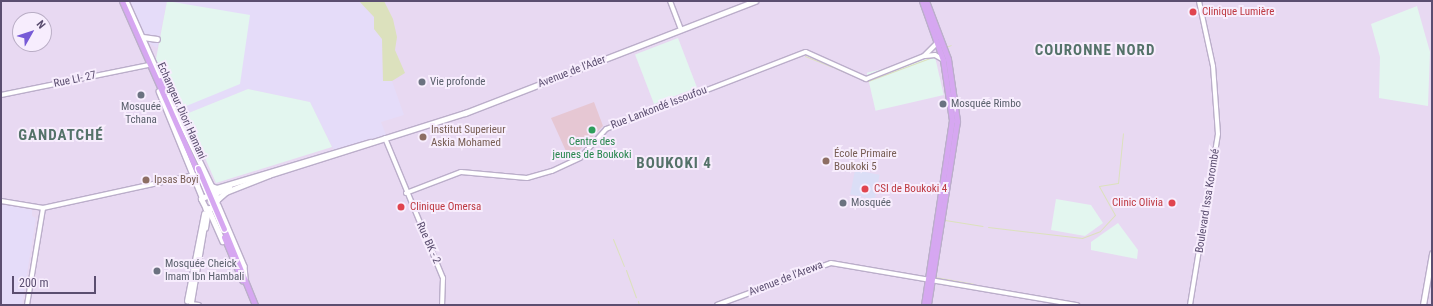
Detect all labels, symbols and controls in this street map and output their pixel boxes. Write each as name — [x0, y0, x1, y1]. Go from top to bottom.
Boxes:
place label: Clinique Lumière — [1202, 5, 1274, 19]
marker: Clinique Lumière — [1187, 6, 1199, 18]
north arrow — [12, 12, 52, 52]
text: N — [34, 18, 48, 31]
district label: COURONNE NORD — [1035, 42, 1155, 60]
street label: Avenue de l'Ader — [536, 53, 608, 91]
street label: Echangeur Diori Hamani — [154, 61, 208, 161]
street label: Rue LI- 27 — [53, 69, 97, 91]
place label: Vie profonde — [430, 75, 486, 89]
marker: Vie profonde — [417, 77, 427, 87]
street label: Rue Lankondé Issoufou — [609, 84, 709, 132]
marker: Mosquée Tchana — [136, 90, 146, 100]
place label: Mosquée Rimbo — [951, 97, 1021, 111]
marker: Mosquée Rimbo — [938, 99, 948, 109]
place label: Mosquée Tchana — [121, 101, 161, 127]
place label: Institut Superieur Askia Mohamed — [431, 124, 506, 150]
marker: Centre des jeunes de Boukoki — [587, 125, 597, 135]
district label: GANDATCHÉ — [18, 127, 104, 145]
marker: Institut Superieur Askia Mohamed — [418, 132, 428, 142]
place label: Centre des jeunes de Boukoki — [553, 136, 631, 162]
place label: École Primaire Boukoki 5 — [834, 148, 897, 174]
street label: Boulevard Issa Korombé — [1193, 148, 1223, 254]
district label: BOUKOKI 4 — [636, 155, 712, 173]
marker: École Primaire Boukoki 5 — [821, 156, 831, 166]
place label: Ipsas Boyi — [154, 173, 199, 187]
marker: Ipsas Boyi — [141, 175, 151, 185]
place label: CSI de Boukoki 4 — [874, 182, 947, 196]
marker: CSI de Boukoki 4 — [859, 183, 871, 195]
place label: Mosquée — [851, 196, 891, 210]
place label: Clinic Olivia — [1112, 196, 1163, 210]
marker: Clinic Olivia — [1166, 197, 1178, 209]
marker: Mosquée — [838, 198, 848, 208]
place label: Clinique Omersa — [410, 200, 481, 214]
marker: Clinique Omersa — [395, 201, 407, 213]
street label: Rue BK - 2 — [413, 220, 443, 266]
place label: Mosquée Cheick Imam Ibn Hambali — [165, 258, 244, 284]
street label: Avenue de l'Arewa — [747, 259, 825, 299]
marker: Mosquée Cheick Imam Ibn Hambali — [152, 266, 162, 276]
scale bar — [14, 268, 98, 294]
text: 200 m — [19, 276, 49, 290]

